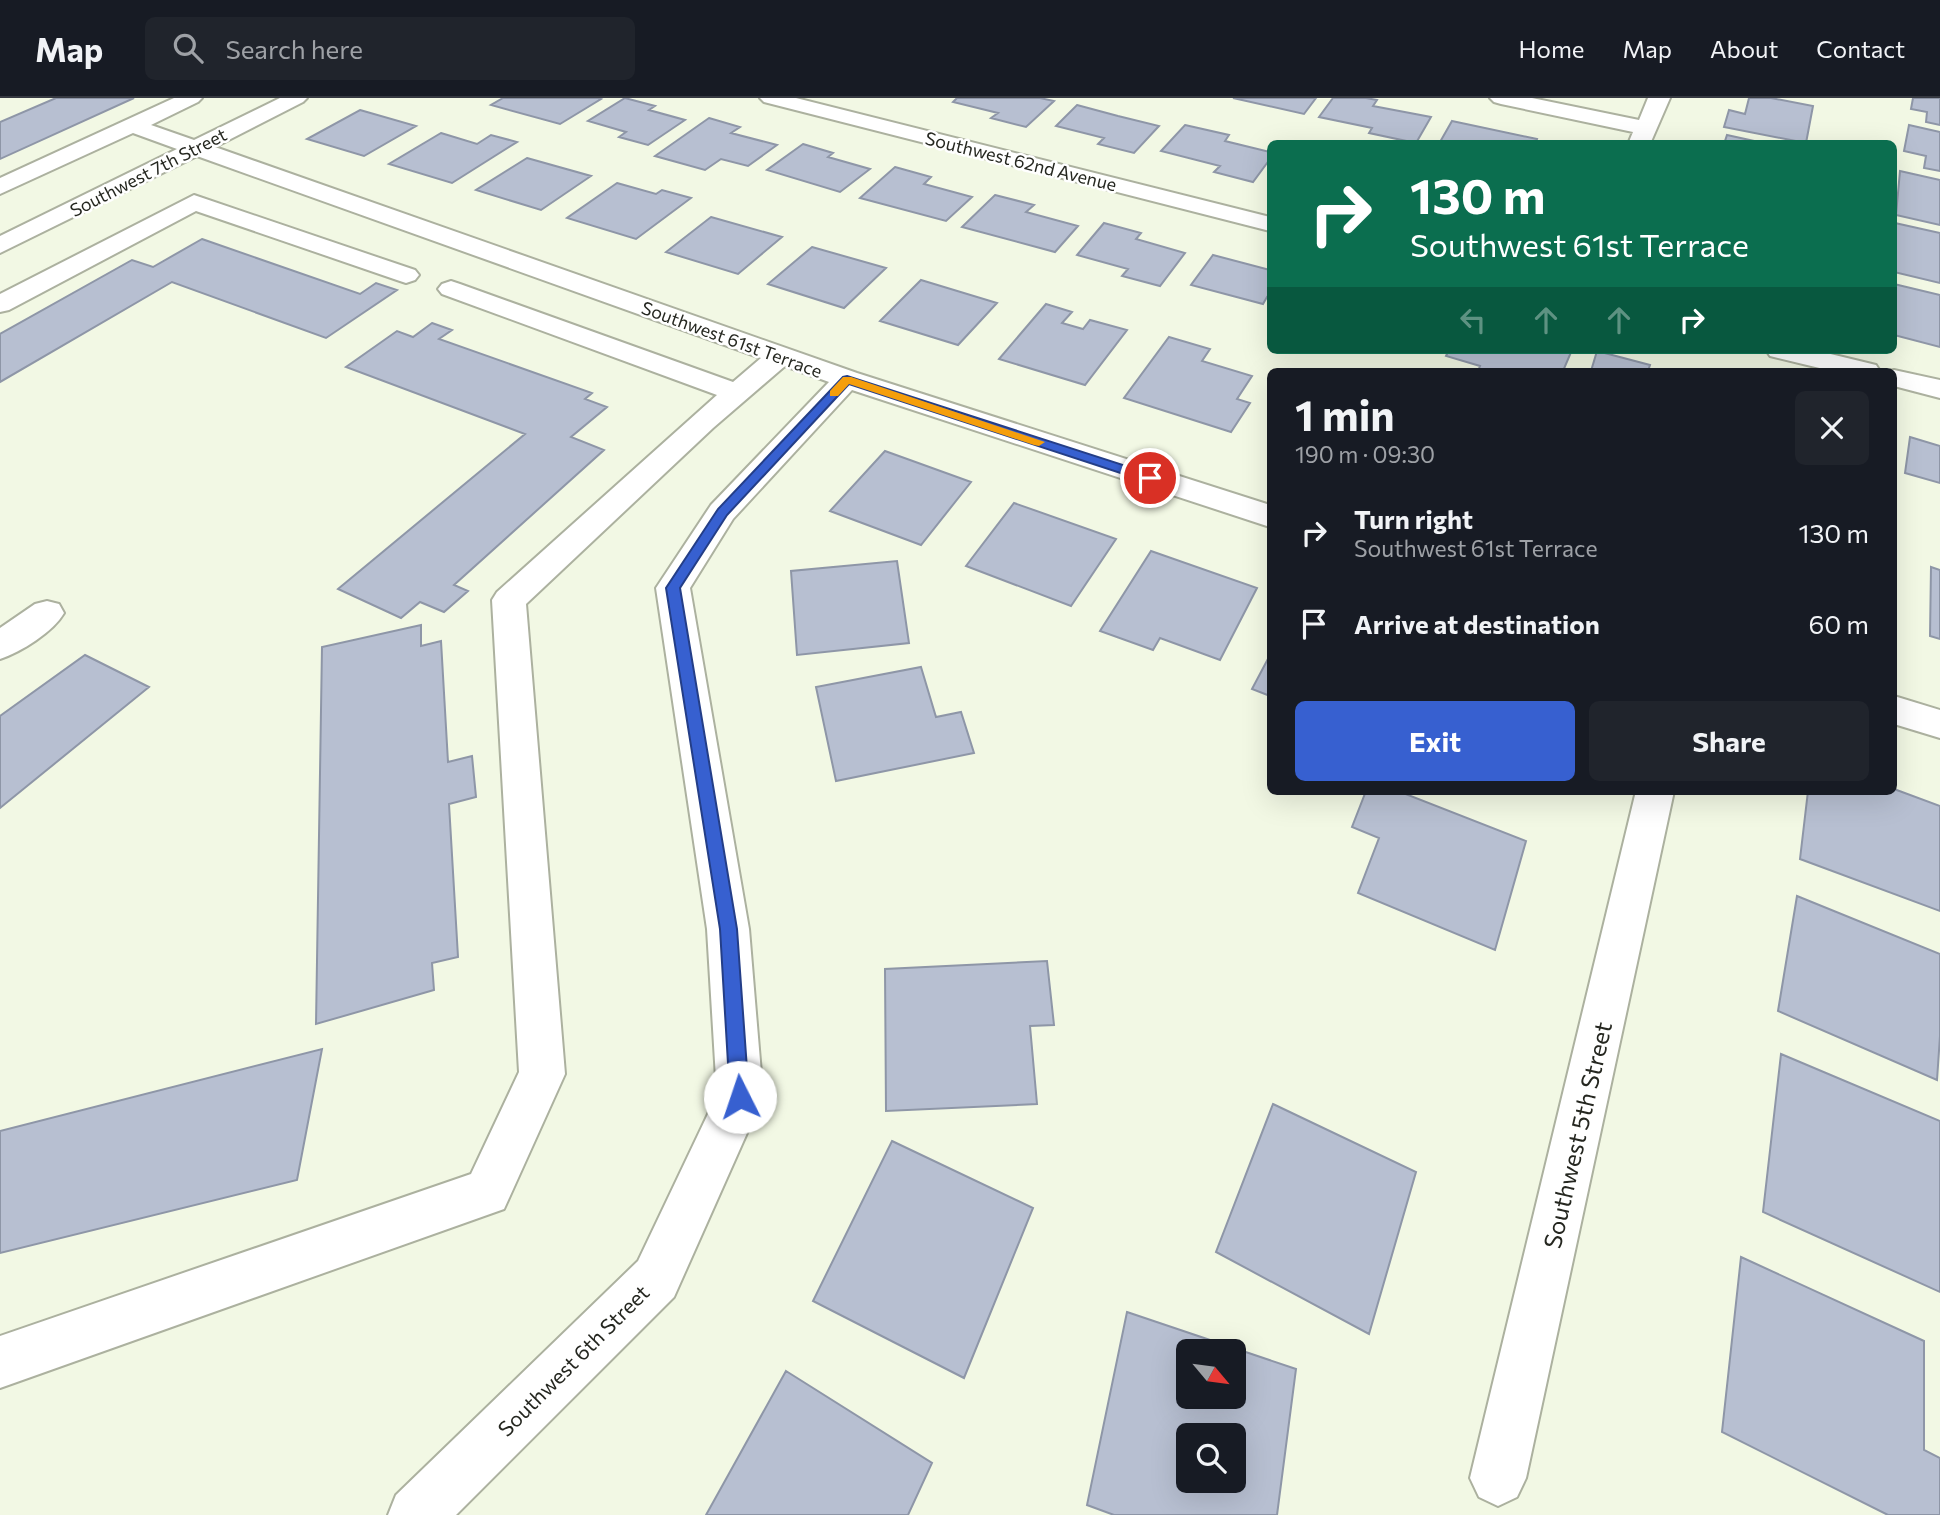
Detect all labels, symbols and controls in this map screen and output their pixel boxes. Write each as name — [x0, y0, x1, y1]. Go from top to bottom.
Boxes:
search box — [145, 17, 635, 80]
text: Map — [35, 28, 103, 69]
icon: search — [169, 29, 207, 67]
text: Search here — [225, 33, 363, 64]
text: Home — [1519, 34, 1585, 63]
text: Map — [1623, 34, 1672, 63]
text: About — [1710, 34, 1778, 63]
text: Contact — [1816, 34, 1905, 63]
street label: Southwest 7th Street — [66, 123, 230, 221]
street label: Southwest 62nd Avenue — [923, 127, 1119, 195]
text: 130 m — [1410, 164, 1545, 224]
icon: right — [1295, 168, 1386, 259]
text: Southwest 61st Terrace — [1410, 224, 1749, 264]
street label: Southwest 61st Terrace — [639, 296, 825, 382]
icon: left — [1454, 301, 1492, 339]
icon: ahead — [1527, 301, 1565, 339]
icon: ahead — [1600, 301, 1638, 339]
icon: right — [1673, 301, 1711, 339]
text: 1 min — [1295, 388, 1395, 440]
button: close — [1795, 391, 1869, 465]
text: 190 m · 09:30 — [1295, 440, 1435, 468]
pin — [1120, 448, 1180, 508]
icon: arrive — [1131, 459, 1169, 497]
text: Turn right — [1354, 503, 1473, 534]
icon: right — [1295, 514, 1333, 552]
text: 130 m — [1798, 517, 1869, 548]
text: Southwest 61st Terrace — [1354, 534, 1598, 562]
icon: arrive — [1295, 605, 1333, 643]
text: Arrive at destination — [1354, 608, 1600, 639]
text: 60 m — [1809, 608, 1869, 639]
button: Exit — [1295, 701, 1575, 781]
button: Share — [1589, 701, 1869, 781]
street label: Southwest 5th Street — [1537, 1019, 1617, 1251]
position arrow — [703, 1060, 777, 1134]
street label: Southwest 6th Street — [492, 1279, 654, 1441]
north arrow — [1176, 1339, 1246, 1409]
map controls — [1176, 1339, 1246, 1493]
button: search — [1176, 1423, 1246, 1493]

